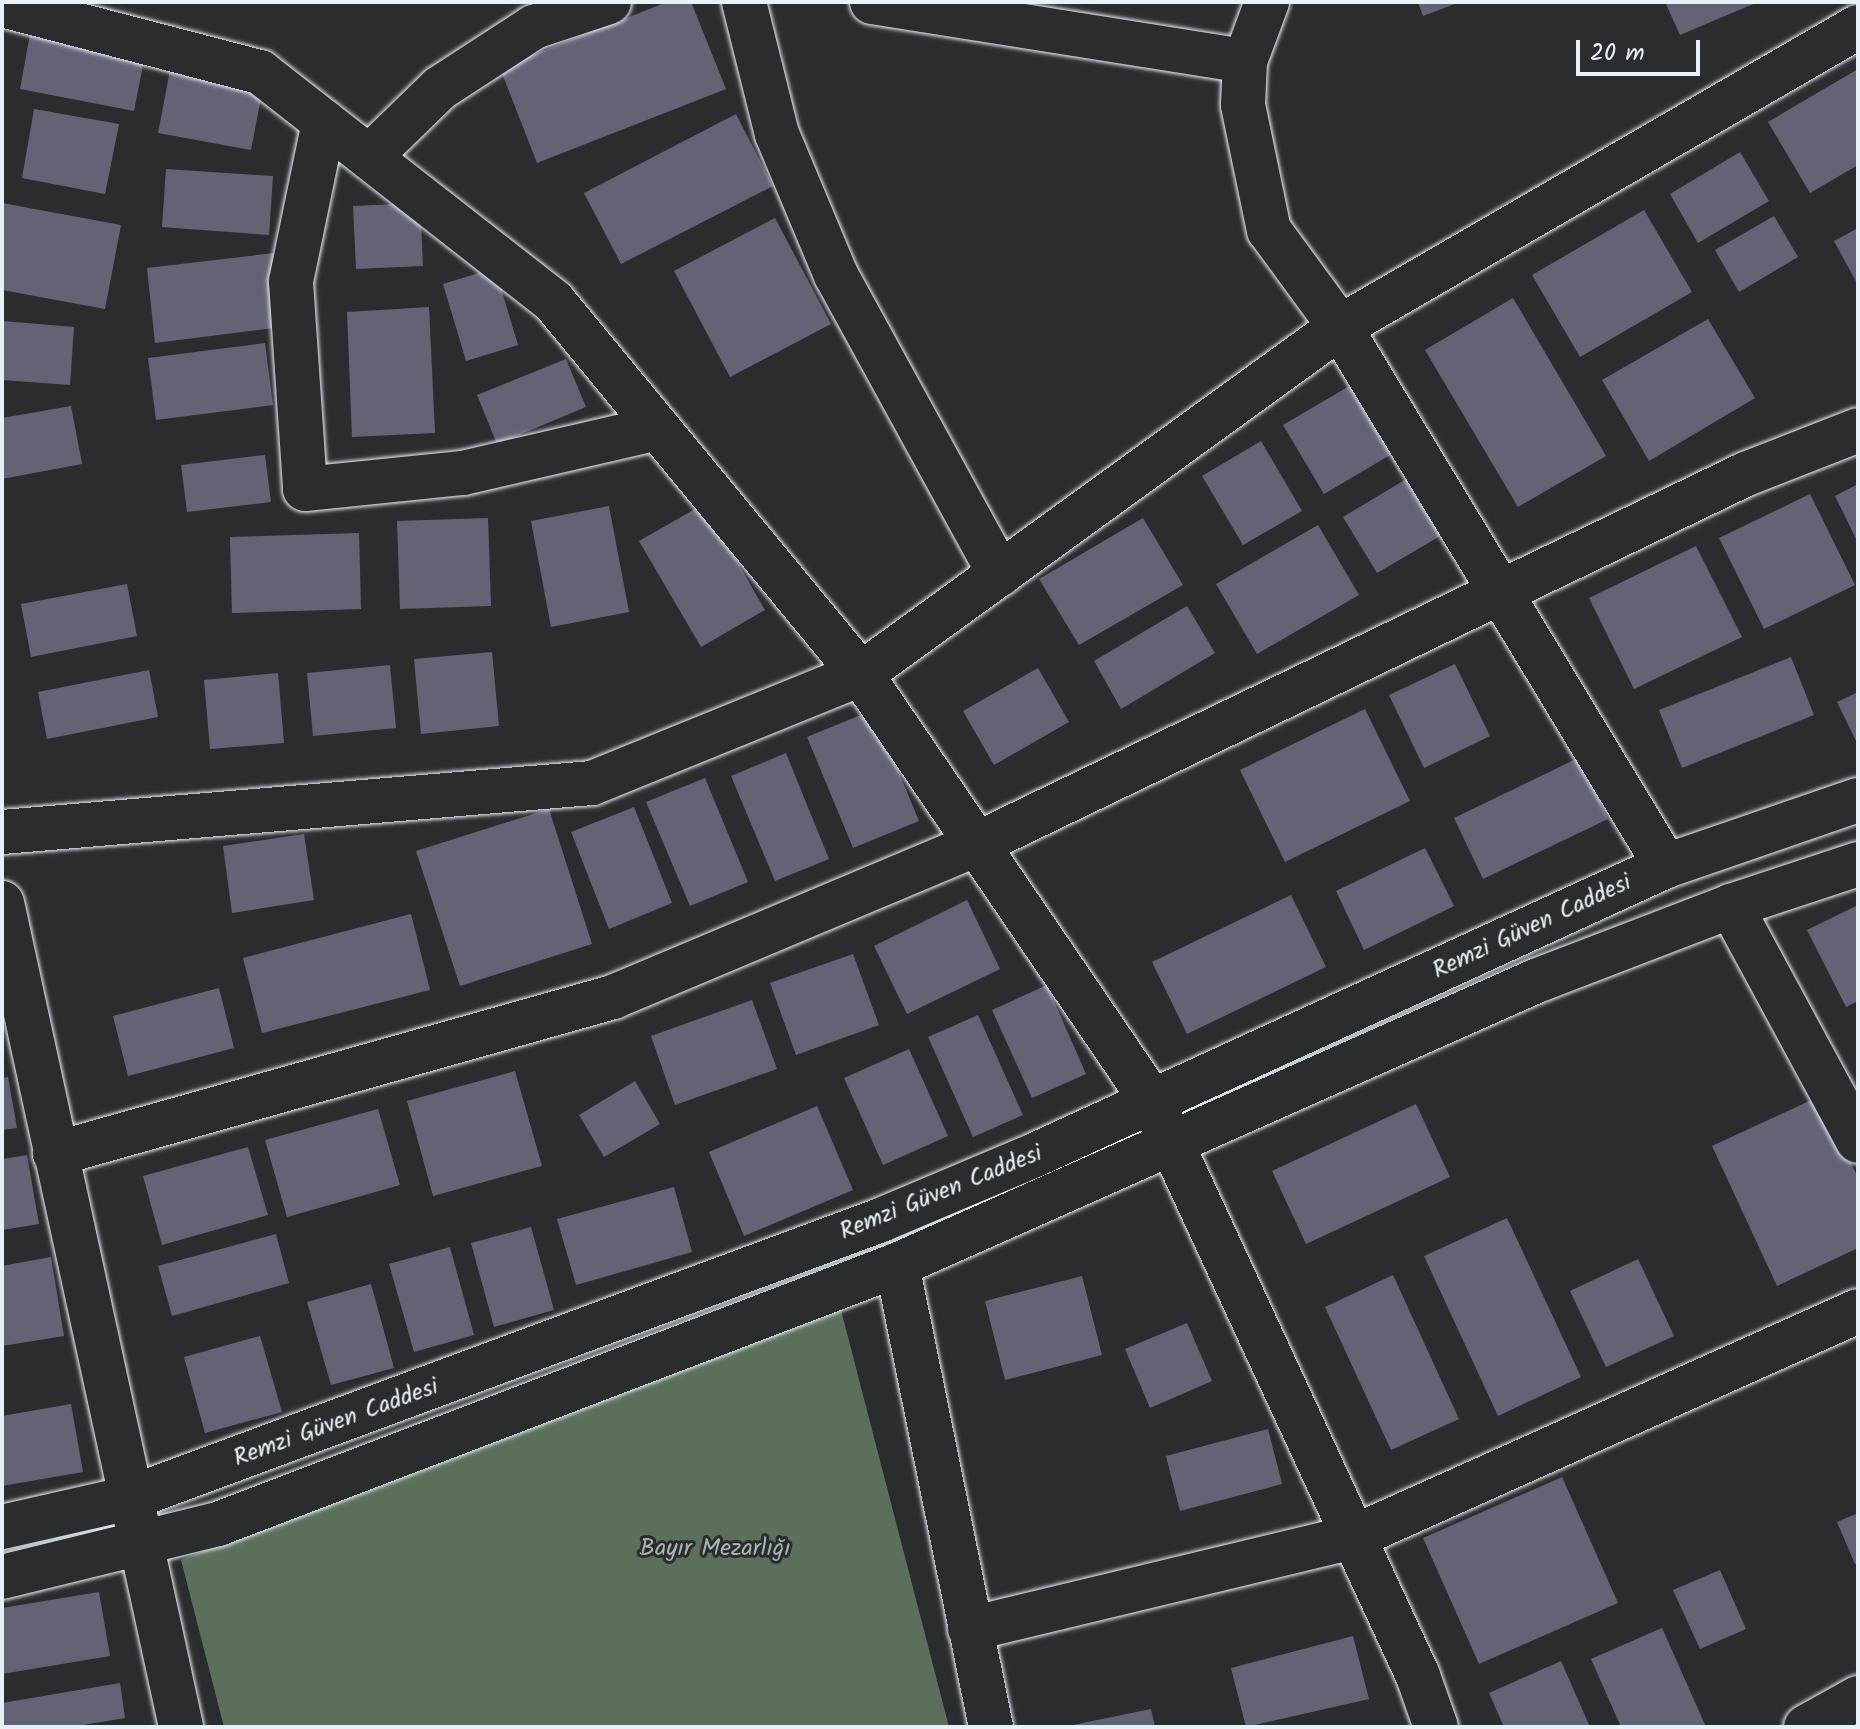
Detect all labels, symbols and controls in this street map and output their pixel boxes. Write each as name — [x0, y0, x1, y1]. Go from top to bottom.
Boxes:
scale bar — [1580, 24, 1704, 74]
text: 20 m — [1590, 34, 1645, 73]
street label: Remzi Güven Caddesi — [1428, 868, 1636, 986]
street label: Remzi Güven Caddesi — [836, 1139, 1046, 1247]
street label: Remzi Güven Caddesi — [230, 1373, 442, 1473]
park label: Bayır Mezarlığı — [640, 1535, 790, 1563]

